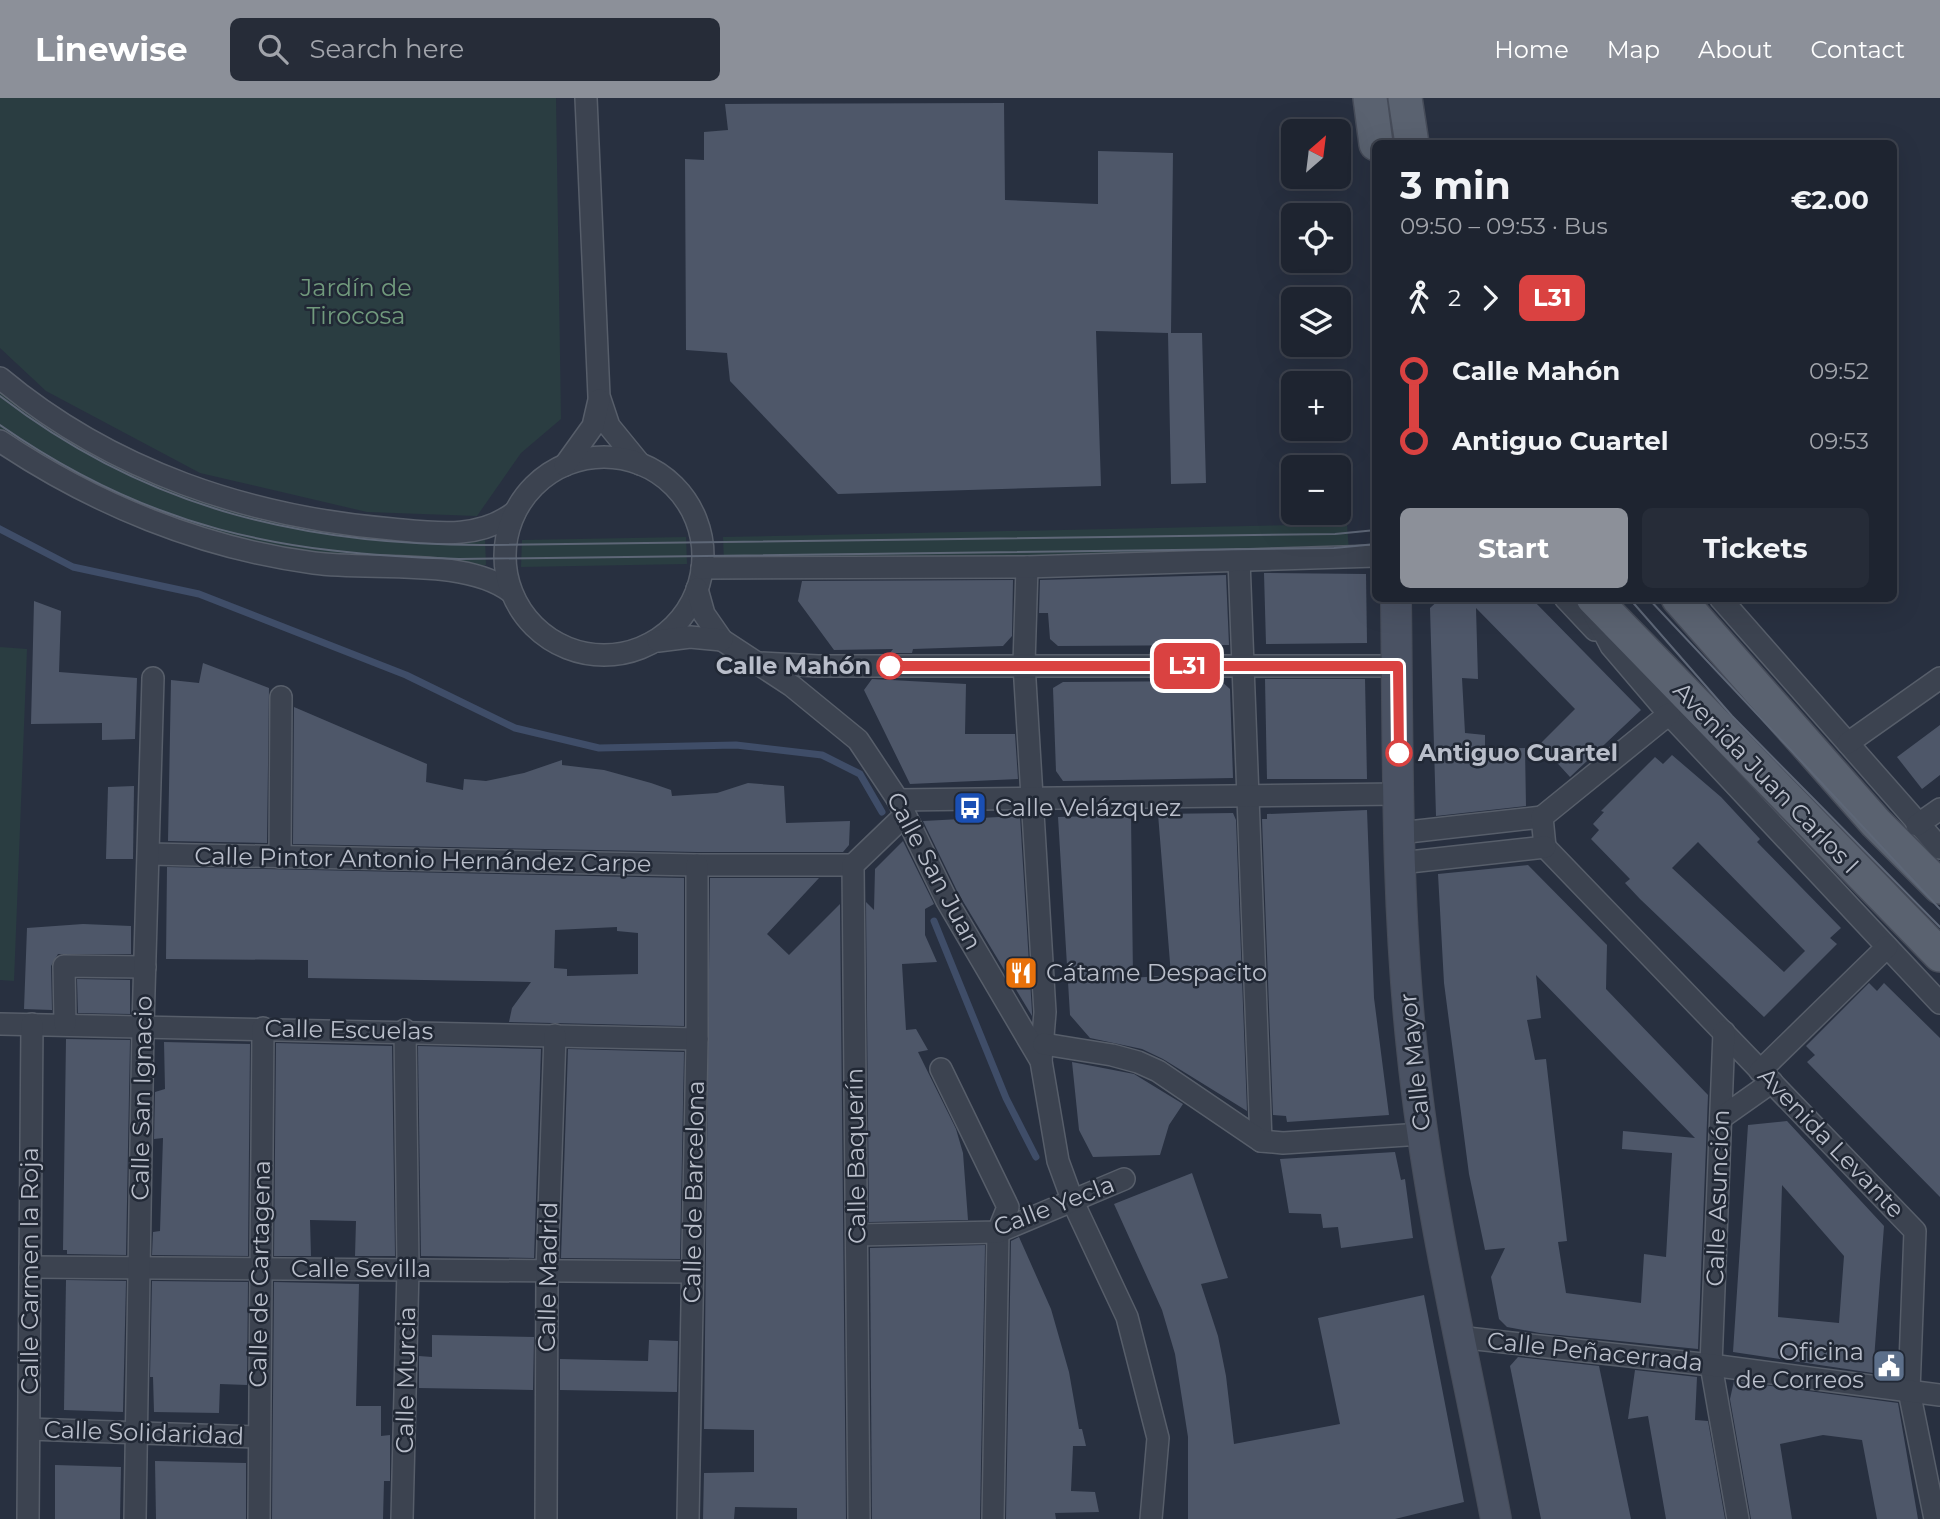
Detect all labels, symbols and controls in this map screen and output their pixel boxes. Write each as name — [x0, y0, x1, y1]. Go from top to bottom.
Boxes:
search box — [230, 18, 720, 81]
text: Linewise — [35, 29, 188, 69]
icon: search — [254, 30, 292, 68]
text: Search here — [310, 33, 464, 65]
text: Home — [1494, 35, 1569, 64]
text: Map — [1607, 35, 1660, 64]
text: About — [1698, 35, 1772, 64]
text: Contact — [1810, 35, 1905, 64]
north arrow — [1281, 119, 1351, 189]
map controls — [1281, 119, 1351, 525]
text: 3 min — [1400, 162, 1511, 209]
text: €2.00 — [1791, 184, 1869, 216]
button: locate — [1281, 203, 1351, 273]
text: 09:50 – 09:53 · Bus — [1400, 212, 1608, 240]
park label: Jardín de Tirocosa — [299, 273, 412, 330]
icon: walk — [1400, 279, 1438, 317]
icon: forward — [1471, 279, 1509, 317]
text: L31 — [1533, 283, 1571, 312]
text: 2 — [1448, 284, 1461, 312]
button: layers — [1281, 287, 1351, 357]
text: Calle Mahón — [1452, 355, 1620, 387]
text: 09:52 — [1809, 357, 1869, 385]
button: + — [1281, 371, 1351, 441]
text: Antiguo Cuartel — [1452, 425, 1669, 457]
text: 09:53 — [1809, 427, 1869, 455]
button: − — [1281, 455, 1351, 525]
button: Start — [1400, 508, 1628, 588]
button: Tickets — [1642, 508, 1869, 588]
line badge: L31 — [1147, 643, 1227, 689]
place label: Calle Mahón — [716, 651, 871, 680]
text: L31 — [1168, 651, 1206, 680]
marker: Calle Mahón — [877, 653, 903, 679]
street label: Avenida Juan Carlos I — [1667, 676, 1865, 879]
place label: Antiguo Cuartel — [1417, 738, 1618, 767]
marker: Antiguo Cuartel — [1386, 740, 1412, 766]
street label: Calle San Juan — [881, 787, 988, 955]
bus stop icon: Calle Velázquez — [951, 789, 989, 827]
place label: Calle Velázquez — [995, 793, 1181, 822]
street label: Calle Pintor Antonio Hernández Carpe — [194, 841, 652, 878]
restaurant icon: Cátame Despacito — [1002, 954, 1040, 992]
place label: Cátame Despacito — [1046, 958, 1267, 987]
street label: Calle Mayor — [1393, 992, 1436, 1133]
street label: Calle San Ignacio — [125, 995, 158, 1201]
street label: Calle Escuelas — [264, 1014, 434, 1045]
street label: Avenida Levante — [1752, 1061, 1911, 1224]
street label: Calle Baquerín — [839, 1068, 872, 1244]
street label: Calle de Barcelona — [677, 1080, 710, 1304]
street label: Calle Asunción — [1700, 1109, 1735, 1287]
street label: Calle Carmen la Roja — [15, 1147, 44, 1395]
street label: Calle de Cartagena — [243, 1160, 276, 1388]
street label: Calle Yecla — [989, 1169, 1118, 1242]
street label: Calle Madrid — [532, 1202, 563, 1352]
street label: Calle Sevilla — [291, 1254, 431, 1283]
street label: Calle Murcia — [390, 1306, 421, 1454]
street label: Calle Peñacerrada — [1486, 1326, 1704, 1377]
place label: Oficina de Correos — [1735, 1337, 1864, 1394]
public building icon: Oficina de Correos — [1870, 1347, 1908, 1385]
street label: Calle Solidaridad — [43, 1415, 245, 1450]

